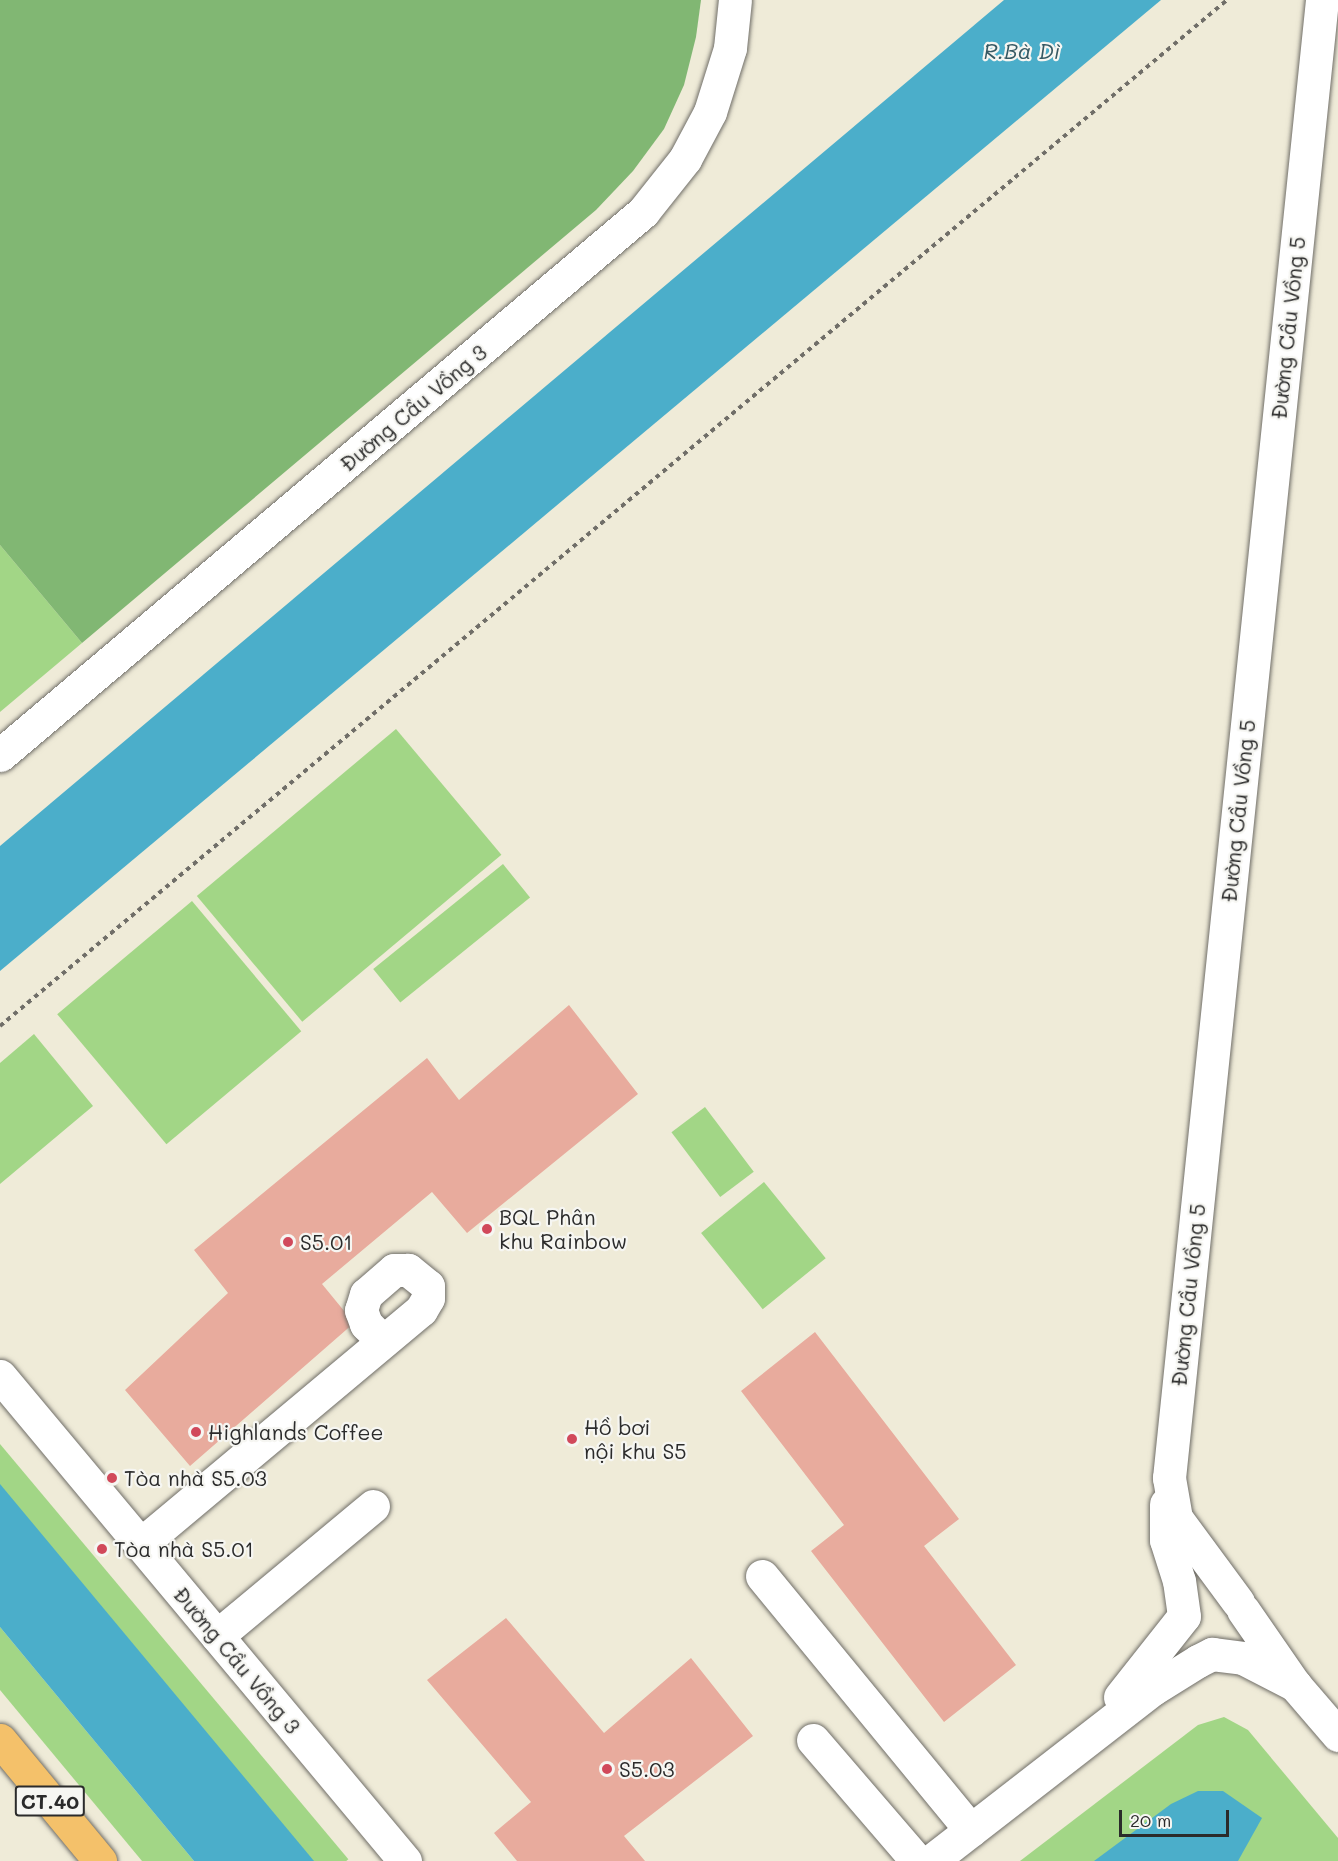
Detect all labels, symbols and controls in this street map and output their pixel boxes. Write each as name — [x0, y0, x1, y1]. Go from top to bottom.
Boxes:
water label: R.Bà Dì — [983, 38, 1061, 64]
street label: Đường Cầu Vồng 5 — [1266, 235, 1310, 421]
street label: Đường Cầu Vồng 3 — [335, 339, 491, 477]
street label: Đường Cầu Vồng 5 — [1216, 718, 1260, 904]
street label: Đường Cầu Vồng 5 — [1166, 1202, 1210, 1388]
place label: BQL Phân khu Rainbow — [499, 1204, 627, 1254]
marker: BQL Phân khu Rainbow — [480, 1222, 494, 1236]
place label: S5.01 — [300, 1229, 353, 1255]
marker: S5.01 — [281, 1235, 295, 1249]
place label: Hồ bơi nội khu S5 — [584, 1414, 687, 1464]
place label: Highlands Coffee — [208, 1419, 383, 1445]
marker: Highlands Coffee — [189, 1425, 203, 1439]
marker: Hồ bơi nội khu S5 — [565, 1432, 579, 1446]
place label: Tòa nhà S5.03 — [124, 1465, 267, 1491]
marker: Tòa nhà S5.03 — [105, 1471, 119, 1485]
place label: Tòa nhà S5.01 — [114, 1536, 254, 1562]
marker: Tòa nhà S5.01 — [95, 1542, 109, 1556]
street label: Đường Cầu Vồng 3 — [168, 1582, 306, 1738]
place label: S5.03 — [619, 1756, 675, 1782]
marker: S5.03 — [600, 1762, 614, 1776]
road number: CT.40 — [14, 1784, 86, 1818]
scale bar — [1122, 1798, 1232, 1836]
text: 20 m — [1130, 1808, 1171, 1832]

